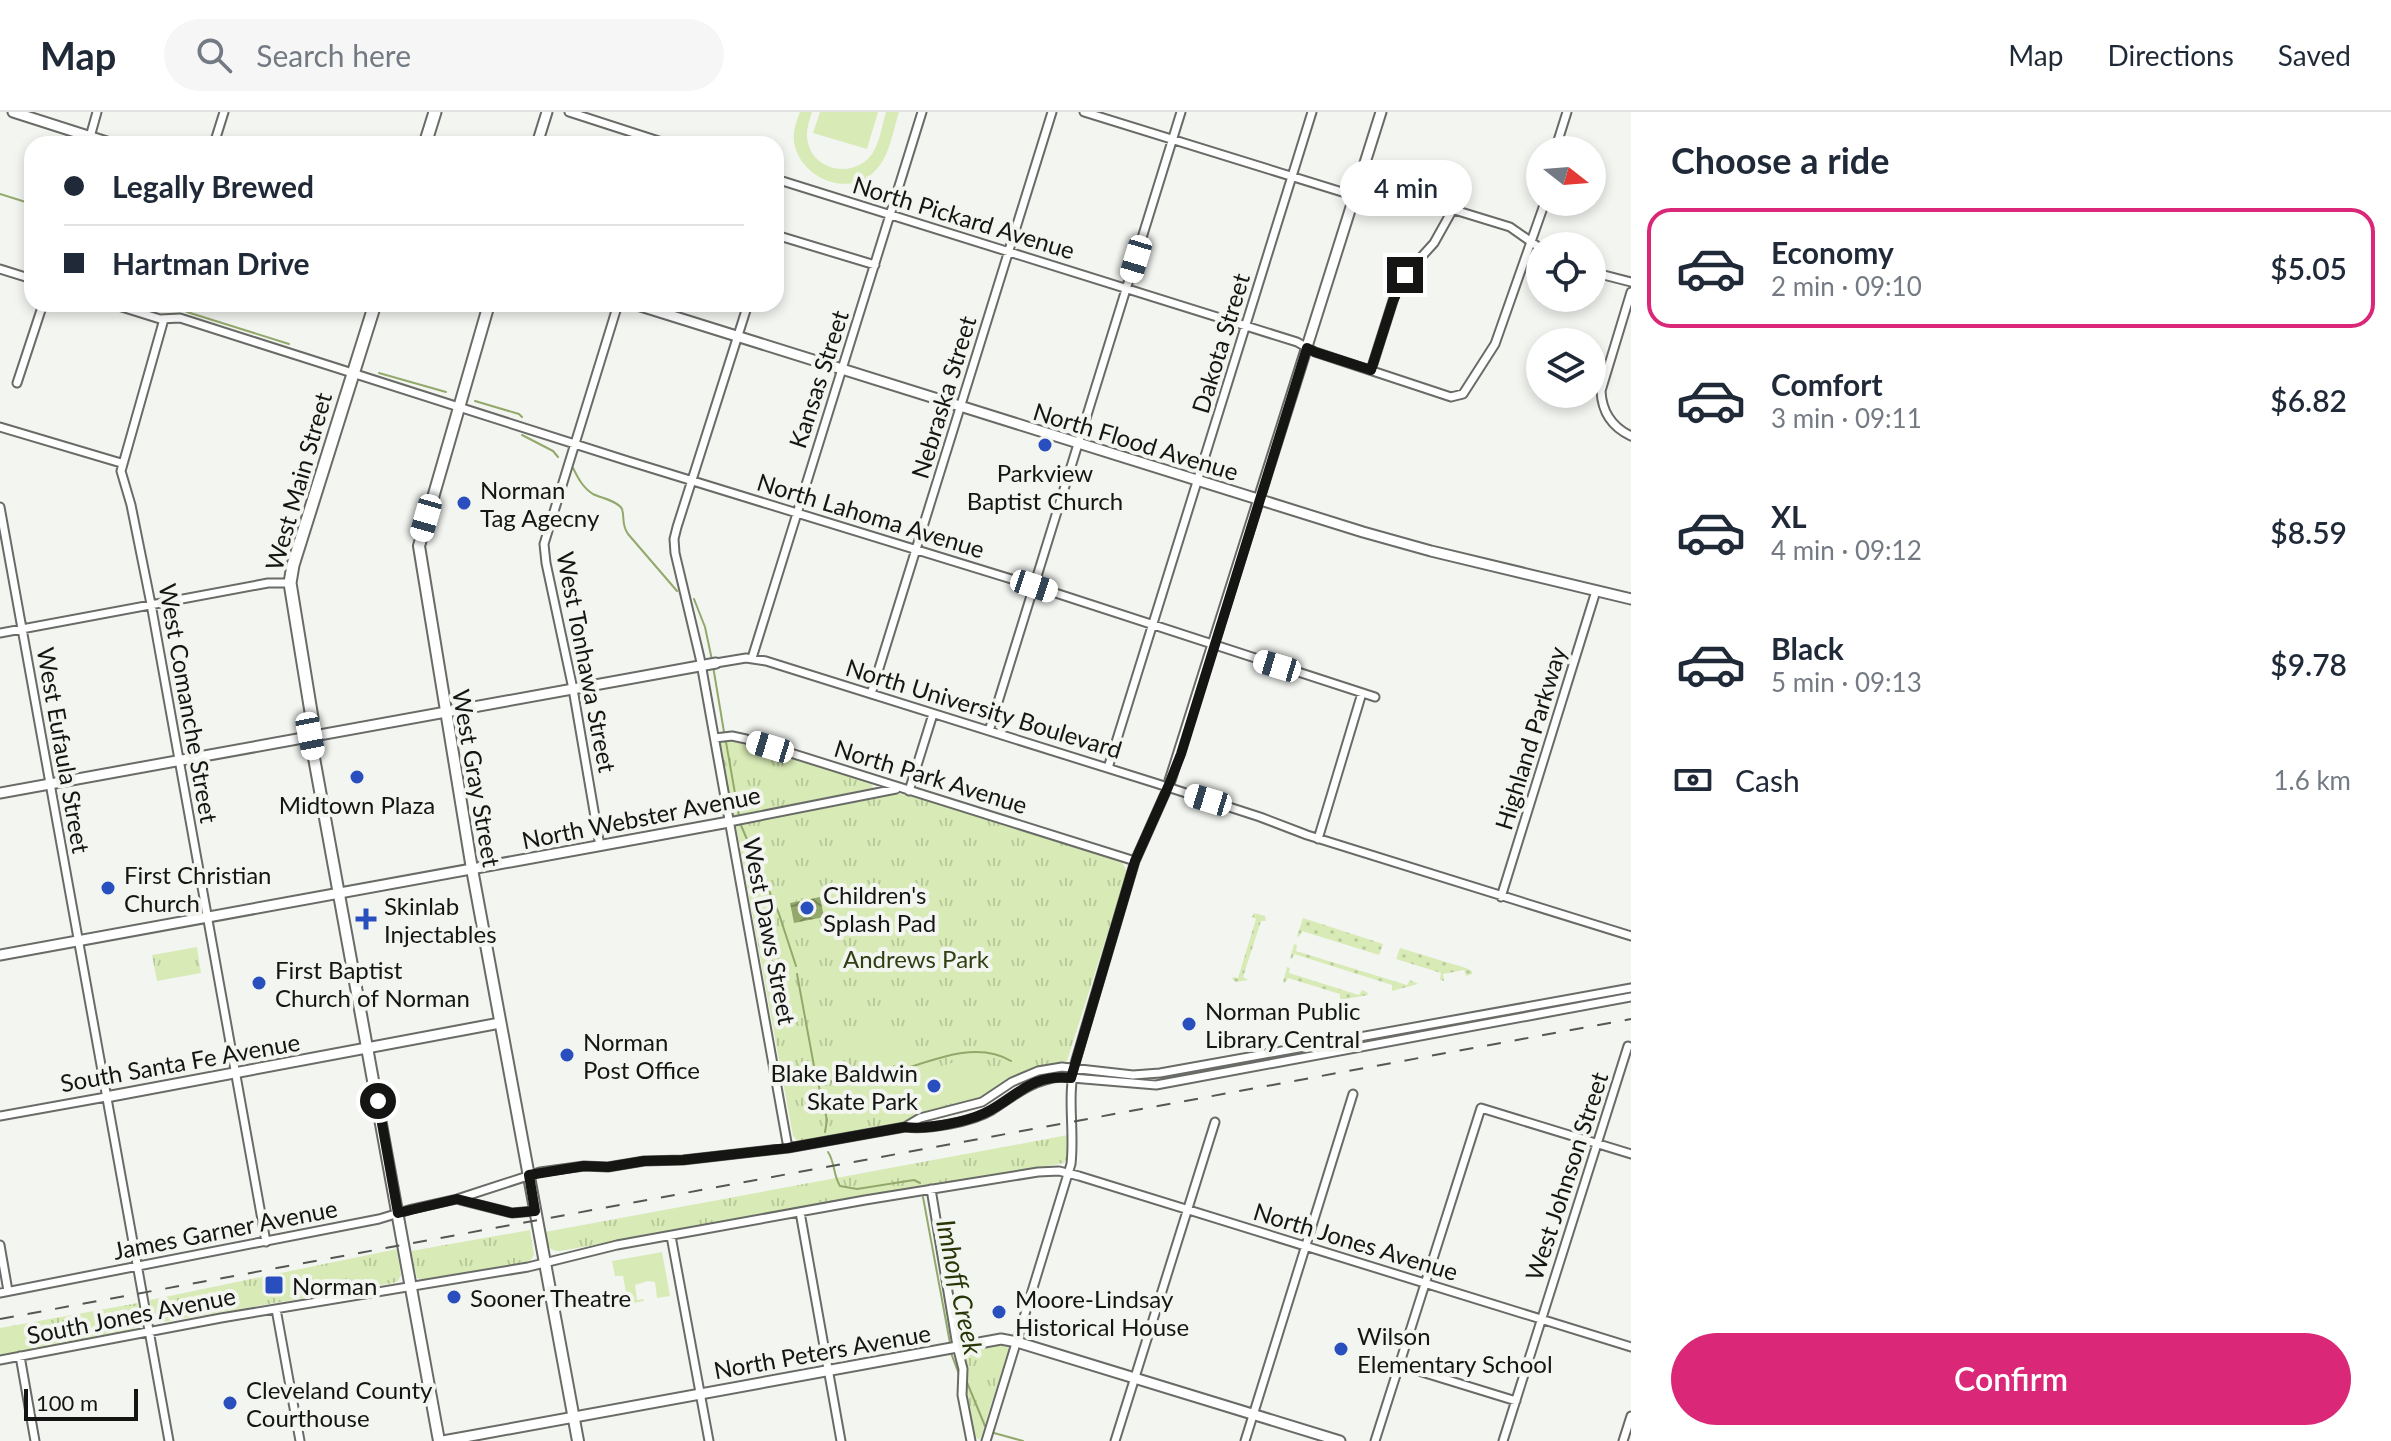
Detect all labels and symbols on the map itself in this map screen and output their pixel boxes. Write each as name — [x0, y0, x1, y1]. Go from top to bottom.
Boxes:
north arrow — [1526, 136, 1606, 216]
callout: 4 min — [1339, 159, 1471, 215]
street label: North Pickard Avenue — [849, 169, 1079, 265]
car — [1118, 233, 1154, 285]
route end — [1387, 257, 1423, 293]
street label: Dakota Street — [1185, 269, 1255, 416]
street label: Kansas Street — [782, 306, 854, 452]
street label: Nebraska Street — [905, 312, 982, 482]
street label: West Main Street — [259, 388, 337, 573]
street label: North Flood Avenue — [1030, 396, 1242, 486]
marker: Parkview Baptist Church — [1036, 436, 1054, 454]
place label: Parkview Baptist Church — [967, 458, 1123, 515]
street label: North Lahoma Avenue — [754, 467, 988, 563]
place label: Norman Tag Agecny — [480, 475, 600, 532]
car — [408, 492, 444, 544]
marker: Norman Tag Agecny — [455, 494, 473, 512]
street label: West Tonhawa Street — [551, 549, 623, 775]
car — [1007, 567, 1061, 605]
street label: West Comanche Street — [154, 581, 224, 825]
street label: Highland Parkway — [1488, 642, 1572, 833]
street label: West Eufaula Street — [32, 645, 96, 856]
car — [1251, 648, 1303, 684]
street label: North University Boulevard — [842, 652, 1126, 764]
street label: West Gray Street — [447, 687, 507, 870]
car — [294, 710, 326, 762]
car — [744, 729, 796, 765]
street label: North Park Avenue — [831, 733, 1031, 819]
marker: Midtown Plaza — [348, 768, 366, 786]
street label: North Webster Avenue — [519, 780, 763, 854]
car — [1182, 782, 1234, 818]
place label: Midtown Plaza — [279, 790, 435, 819]
street label: West Daws Street — [738, 835, 802, 1027]
place label: First Christian Church — [124, 860, 272, 917]
marker: First Christian Church — [99, 879, 117, 897]
place label: Children's Splash Pad — [823, 880, 936, 937]
place label: Skinlab Injectables — [384, 891, 497, 948]
marker: Children's Splash Pad — [798, 899, 816, 917]
marker: Skinlab Injectables — [355, 908, 377, 930]
park label: Andrews Park — [843, 944, 990, 973]
place label: First Baptist Church of Norman — [275, 955, 470, 1012]
marker: First Baptist Church of Norman — [250, 974, 268, 992]
place label: Norman Public Library Central — [1205, 996, 1361, 1053]
marker: Norman Public Library Central — [1180, 1015, 1198, 1033]
street label: South Santa Fe Avenue — [58, 1027, 302, 1097]
place label: Norman Post Office — [583, 1027, 700, 1084]
marker: Norman Post Office — [558, 1046, 576, 1064]
place label: Blake Baldwin Skate Park — [770, 1058, 919, 1115]
street label: West Johnson Street — [1519, 1068, 1614, 1284]
marker: Blake Baldwin Skate Park — [925, 1077, 943, 1095]
route start — [360, 1083, 396, 1119]
street label: James Garner Avenue — [110, 1193, 340, 1265]
street label: North Jones Avenue — [1250, 1196, 1462, 1286]
water label: Imhoff Creek — [930, 1216, 990, 1358]
place label: Norman — [292, 1271, 377, 1300]
marker: Norman — [263, 1274, 285, 1296]
street label: South Jones Avenue — [24, 1281, 238, 1349]
place label: Sooner Theatre — [470, 1283, 631, 1312]
place label: Moore-Lindsay Historical House — [1015, 1284, 1189, 1341]
marker: Sooner Theatre — [445, 1288, 463, 1306]
marker: Moore-Lindsay Historical House — [990, 1303, 1008, 1321]
street label: North Peters Avenue — [711, 1318, 933, 1384]
place label: Wilson Elementary School — [1357, 1321, 1553, 1378]
marker: Wilson Elementary School — [1332, 1340, 1350, 1358]
place label: Cleveland County Courthouse — [246, 1375, 433, 1432]
scale bar — [24, 1385, 138, 1421]
marker: Cleveland County Courthouse — [221, 1394, 239, 1412]

